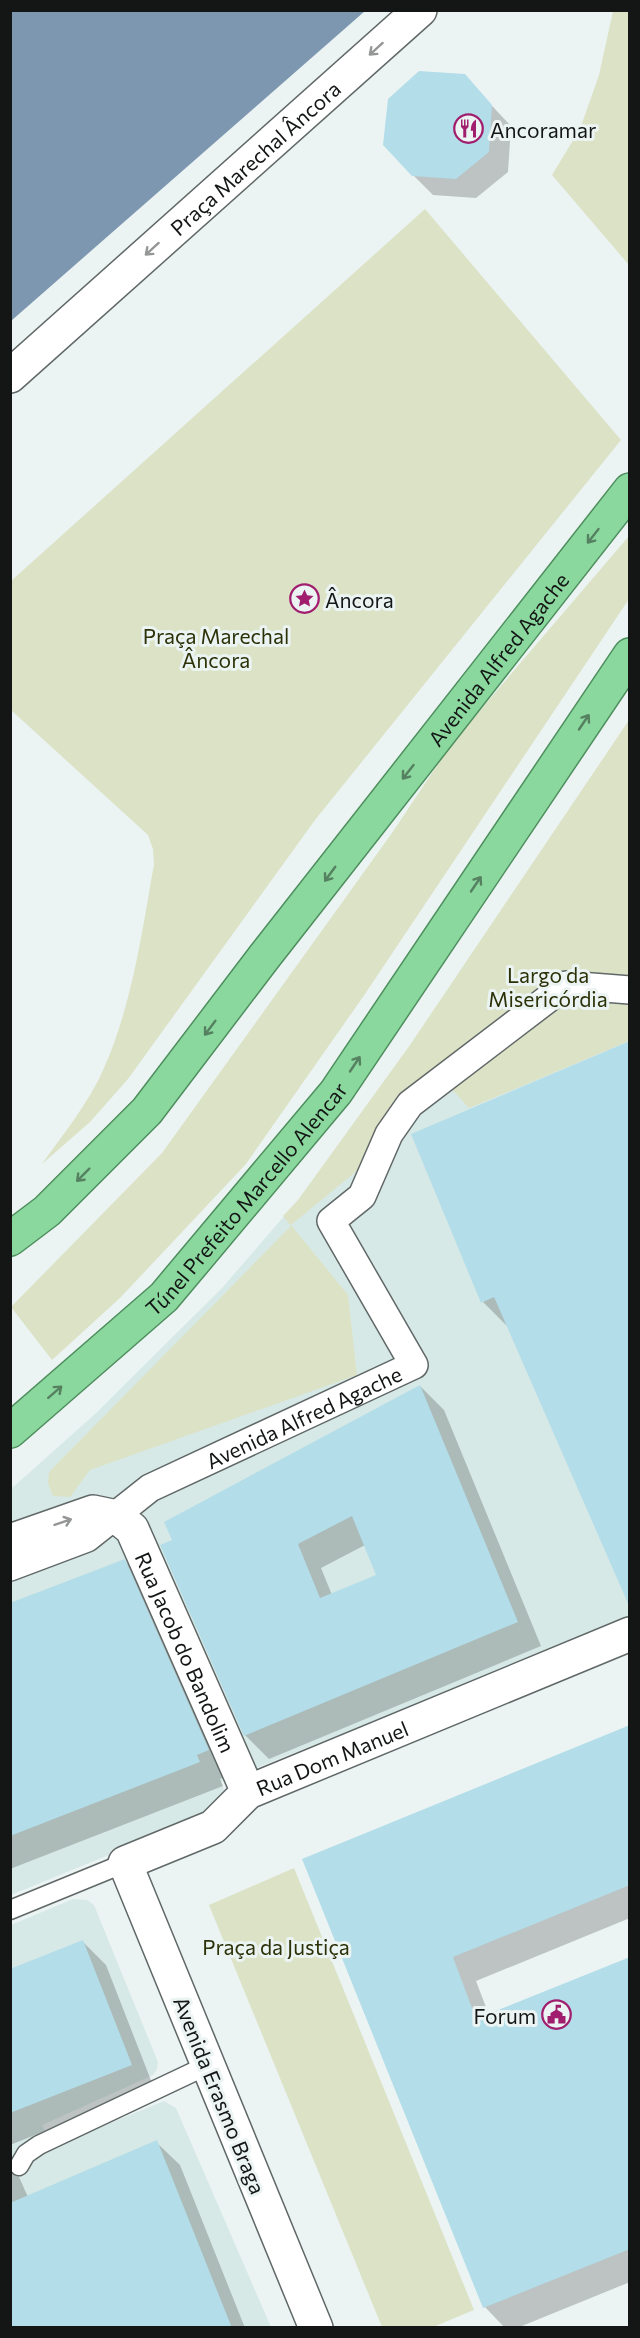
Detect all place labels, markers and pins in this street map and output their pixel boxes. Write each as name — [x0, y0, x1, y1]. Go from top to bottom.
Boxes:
restaurant icon: Ancoramar — [453, 113, 485, 145]
place label: Ancoramar — [490, 117, 596, 142]
place icon: Âncora — [288, 583, 320, 615]
place label: Âncora — [325, 587, 394, 612]
public building icon: Forum — [541, 1999, 573, 2031]
place label: Forum — [473, 2003, 536, 2028]

